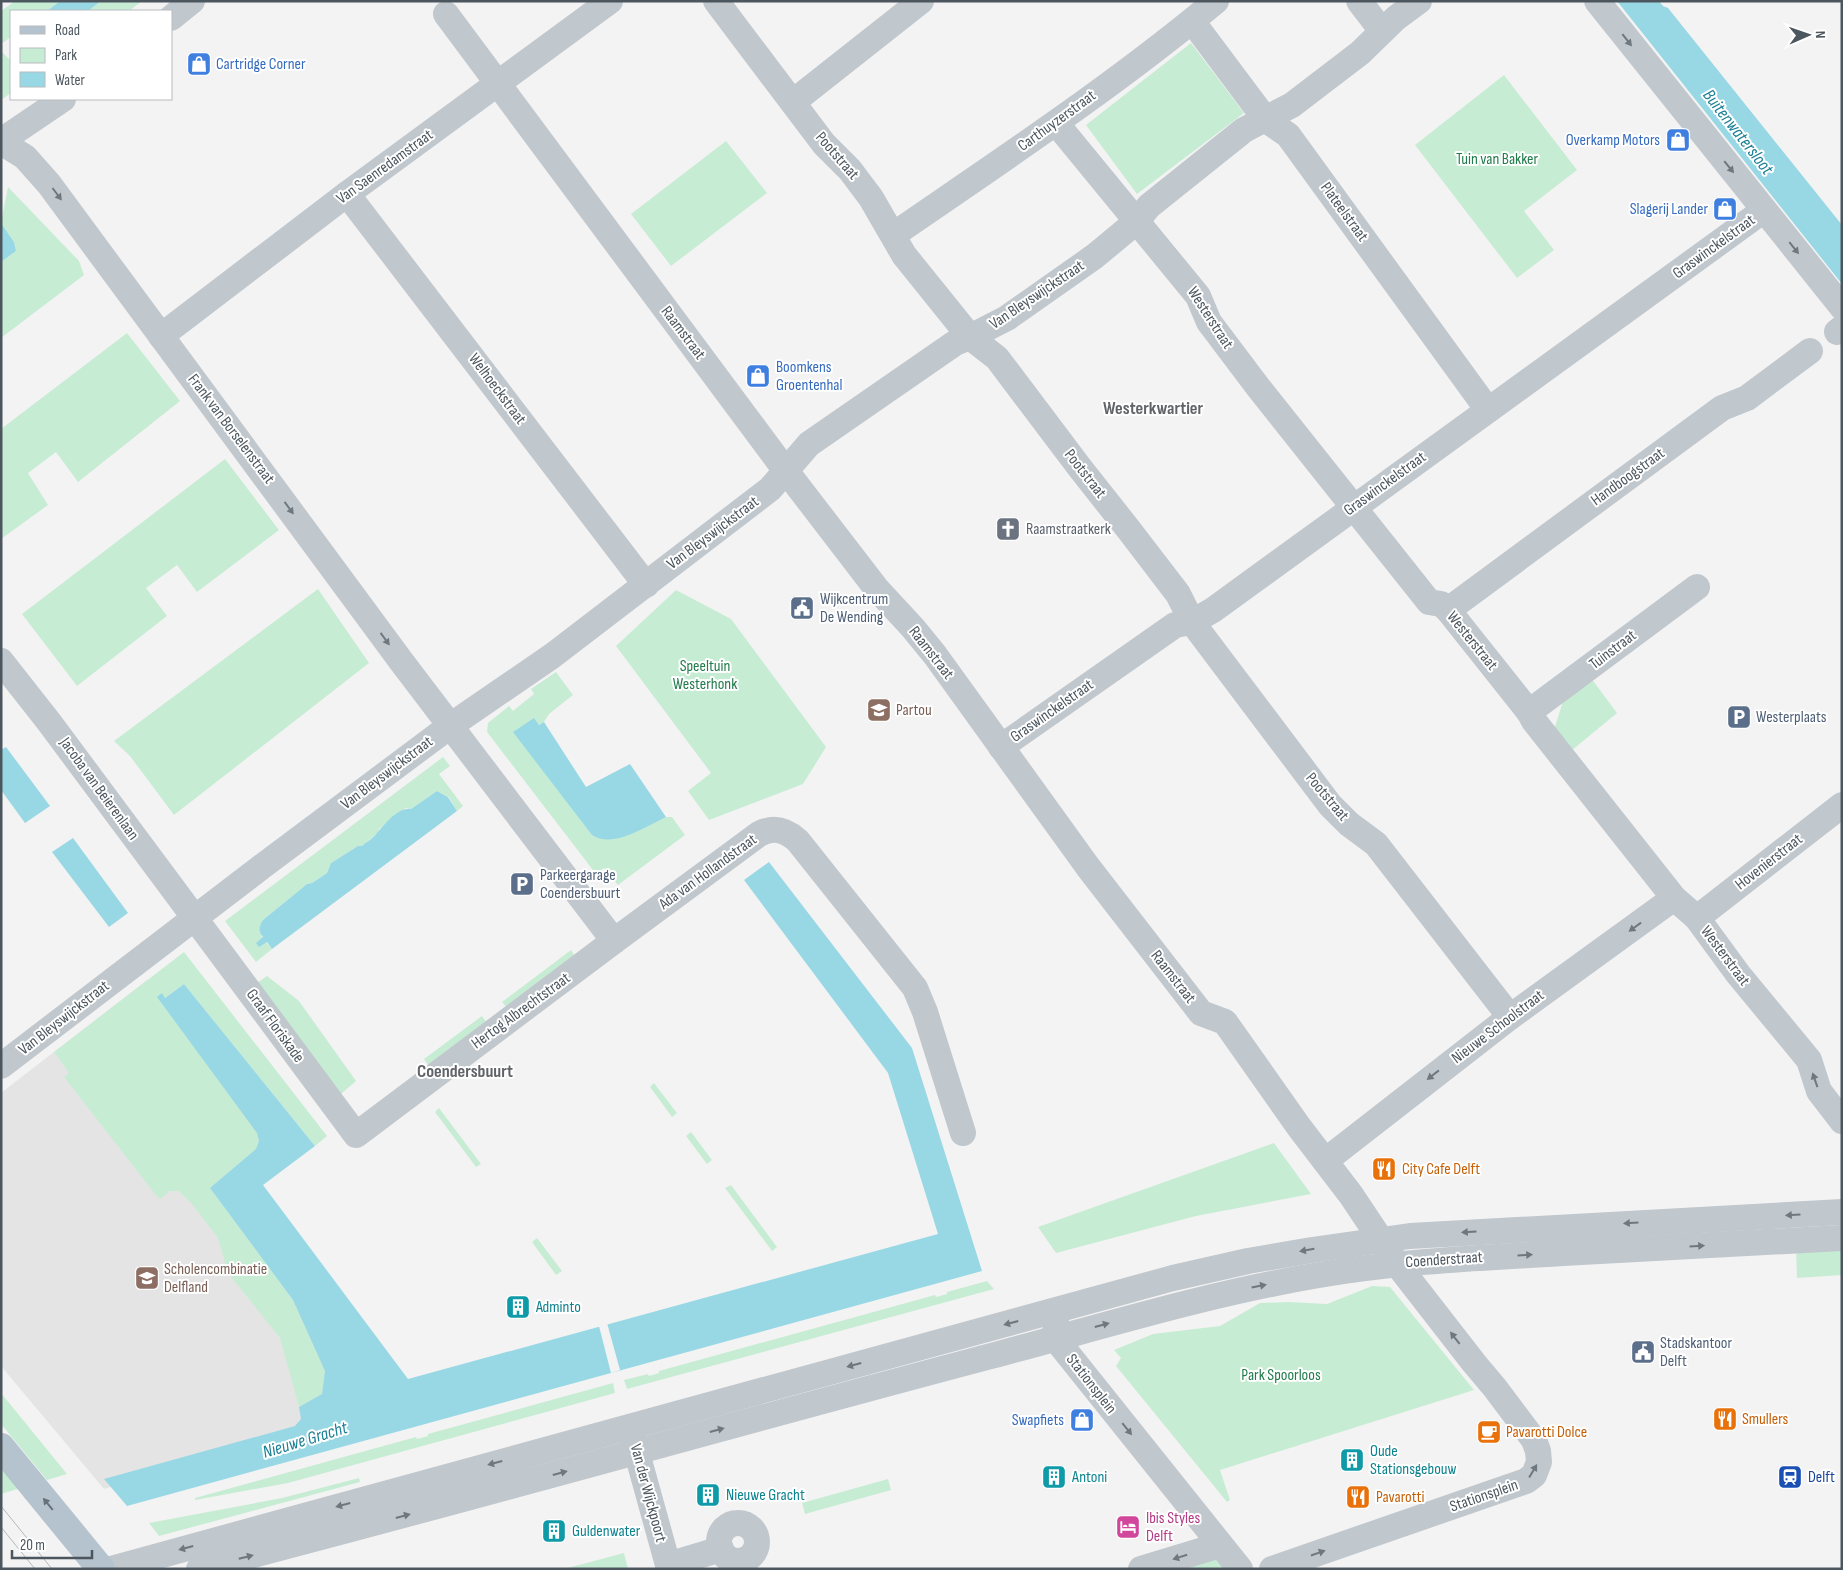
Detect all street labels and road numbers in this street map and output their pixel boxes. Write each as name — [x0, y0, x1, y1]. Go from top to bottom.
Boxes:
street label: Carthuyzerstraat — [1014, 86, 1100, 156]
street label: Van Saenredamstraat — [333, 126, 437, 208]
street label: Pootstraat — [811, 128, 863, 184]
street label: Plateelstraat — [1316, 179, 1372, 245]
street label: Graswinckelstraat — [1669, 211, 1759, 283]
street label: Van Bleyswijckstraat — [986, 256, 1088, 334]
street label: Westerstraat — [1183, 283, 1237, 353]
street label: Raamstraat — [657, 303, 709, 364]
street label: Welhoeckstraat — [464, 350, 530, 428]
street label: Frank van Borselenstraat — [184, 370, 278, 488]
street label: Handboogstraat — [1588, 444, 1669, 510]
street label: Pootstraat — [1060, 446, 1110, 502]
street label: Graswinckelstraat — [1340, 448, 1430, 520]
street label: Van Bleyswijckstraat — [663, 492, 763, 574]
street label: Westerstraat — [1443, 608, 1501, 674]
street label: Raamstraat — [904, 623, 958, 683]
street label: Tuinstraat — [1586, 626, 1640, 674]
street label: Graswinckelstraat — [1007, 675, 1097, 747]
street label: Van Bleyswijckstraat — [337, 732, 437, 814]
street label: Jacoba van Beierenlaan — [55, 733, 143, 844]
street label: Pootstraat — [1301, 769, 1353, 825]
street label: Ada van Hollandstraat — [655, 830, 761, 914]
street label: Hovenierstraat — [1732, 830, 1806, 894]
street label: Westerstraat — [1696, 922, 1754, 990]
street label: Raamstraat — [1146, 947, 1200, 1007]
street label: Hertog Albrechtstraat — [468, 969, 574, 1053]
street label: Van Bleyswijckstraat — [15, 977, 113, 1059]
street label: Graaf Floriskade — [242, 986, 308, 1066]
street label: Nieuwe Schoolstraat — [1448, 986, 1548, 1068]
street label: Coenderstraat — [1405, 1248, 1483, 1272]
street label: Stationsplein — [1062, 1350, 1120, 1418]
street label: Van der Wijckpoort — [626, 1442, 670, 1544]
street label: Stationsplein — [1447, 1475, 1521, 1517]

